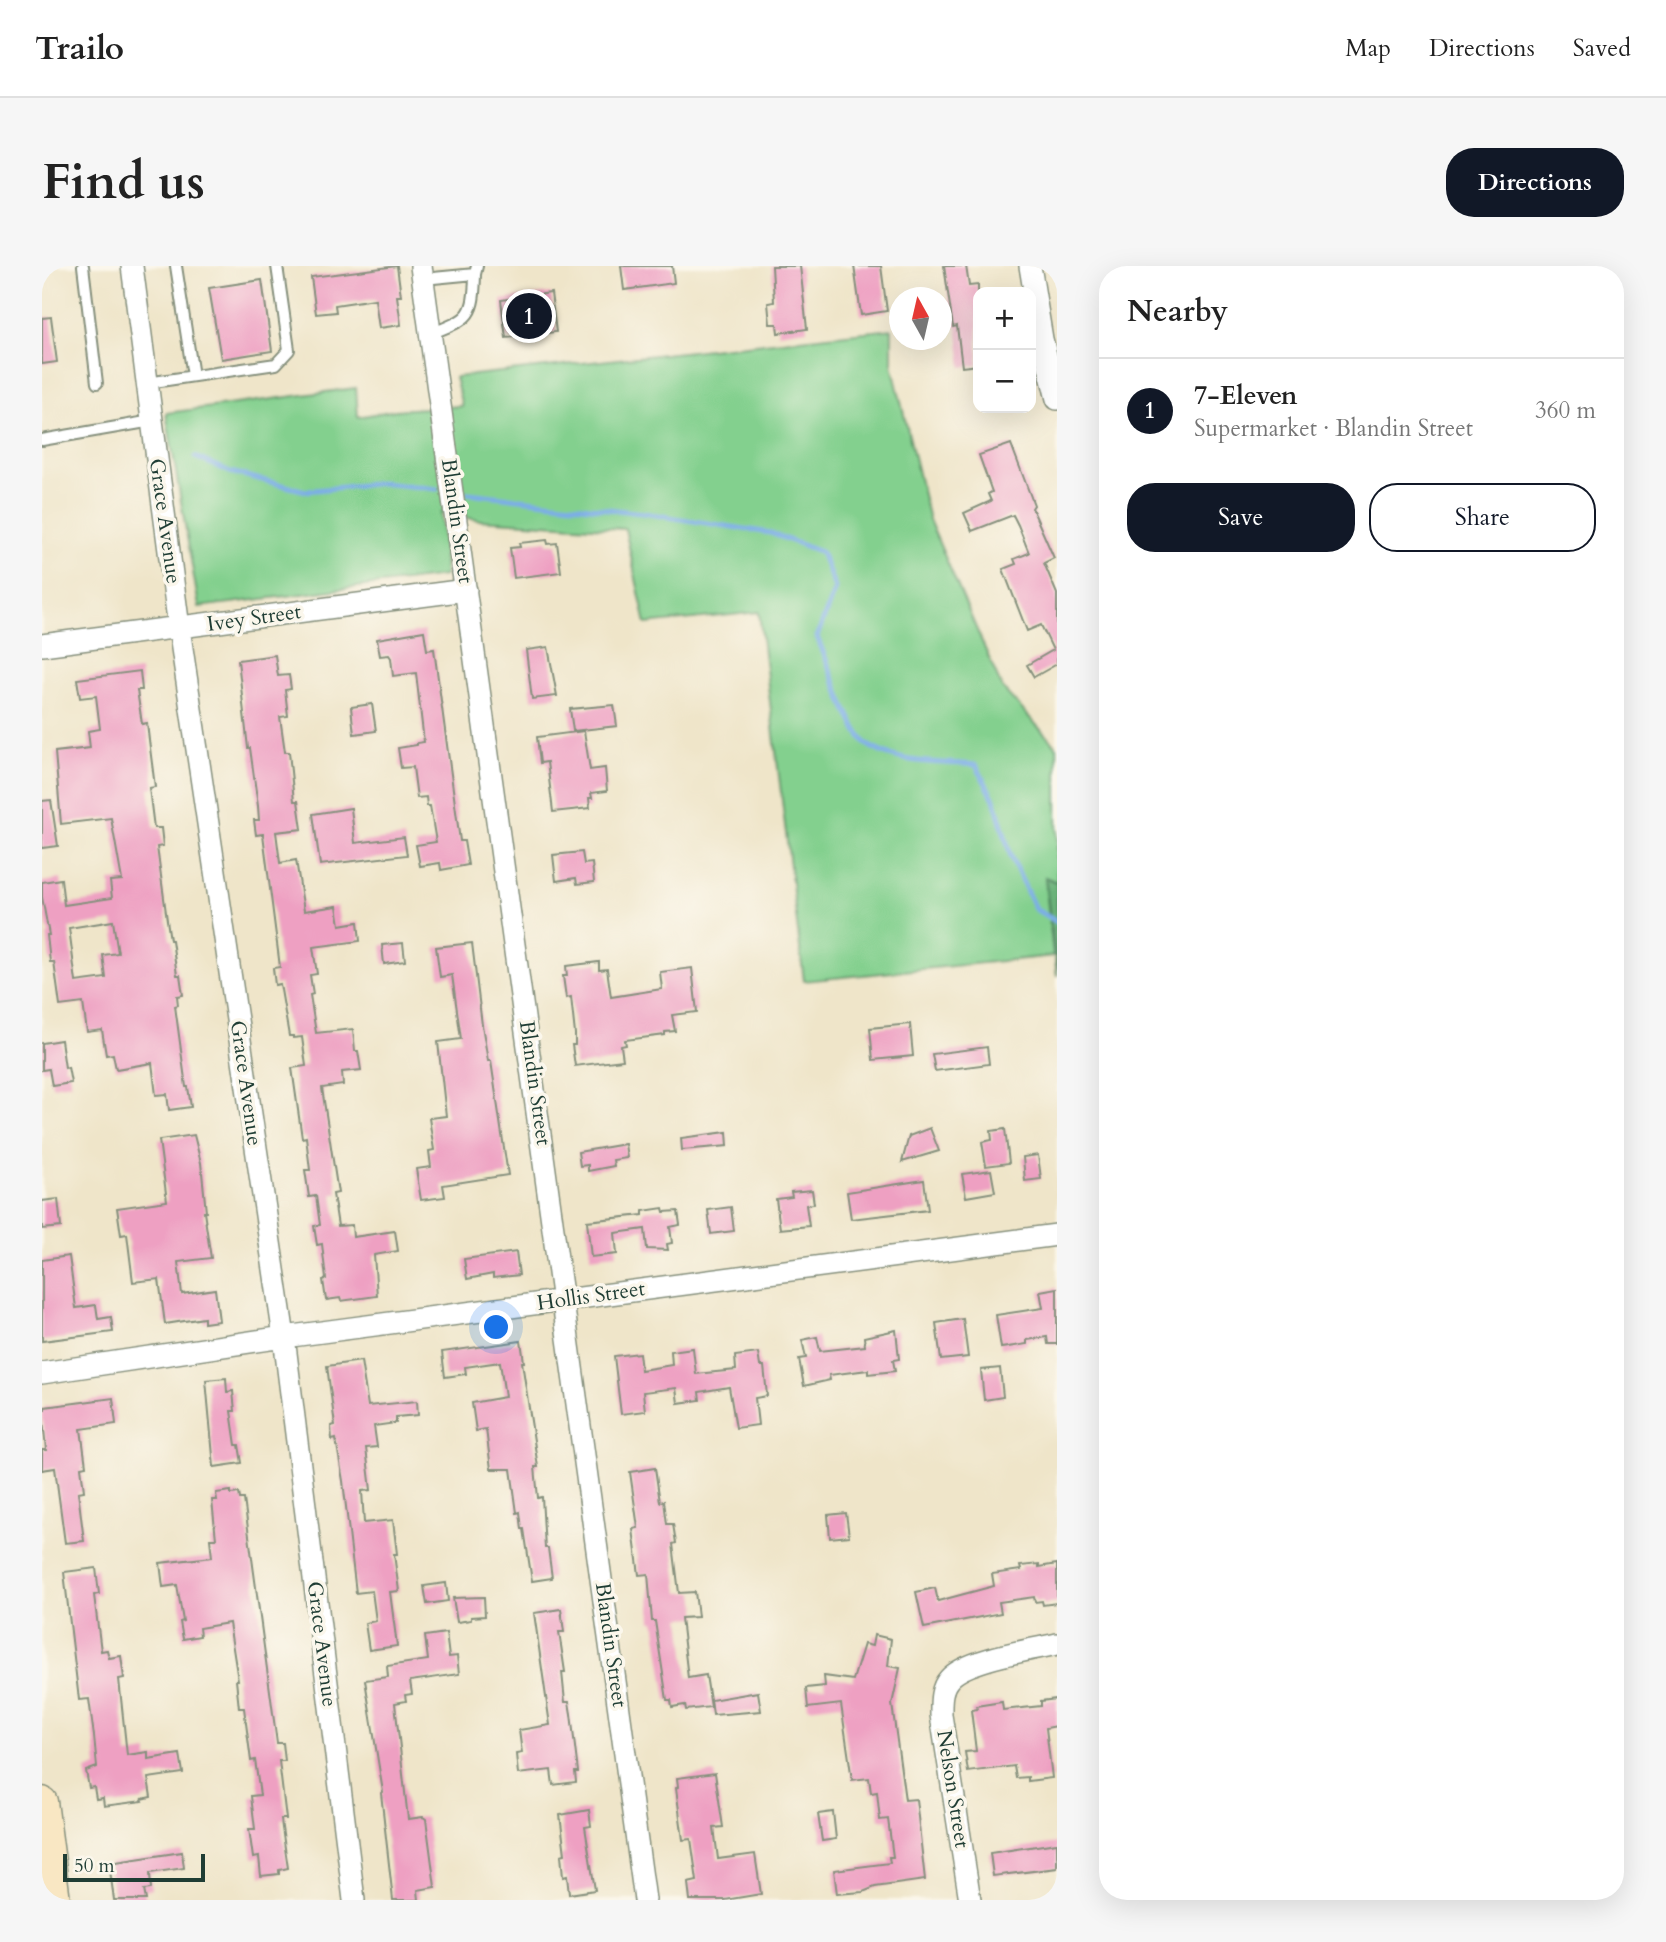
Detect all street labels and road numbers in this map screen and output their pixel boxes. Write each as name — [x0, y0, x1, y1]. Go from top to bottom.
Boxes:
street label: Grace Avenue — [142, 456, 188, 586]
street label: Blandin Street — [434, 457, 480, 586]
street label: Ivey Street — [205, 597, 303, 639]
street label: Grace Avenue — [223, 1018, 269, 1148]
street label: Blandin Street — [512, 1019, 558, 1148]
street label: Hollis Street — [535, 1274, 647, 1318]
street label: Grace Avenue — [300, 1580, 344, 1708]
street label: Blandin Street — [588, 1581, 634, 1710]
street label: Nelson Street — [929, 1728, 977, 1851]

